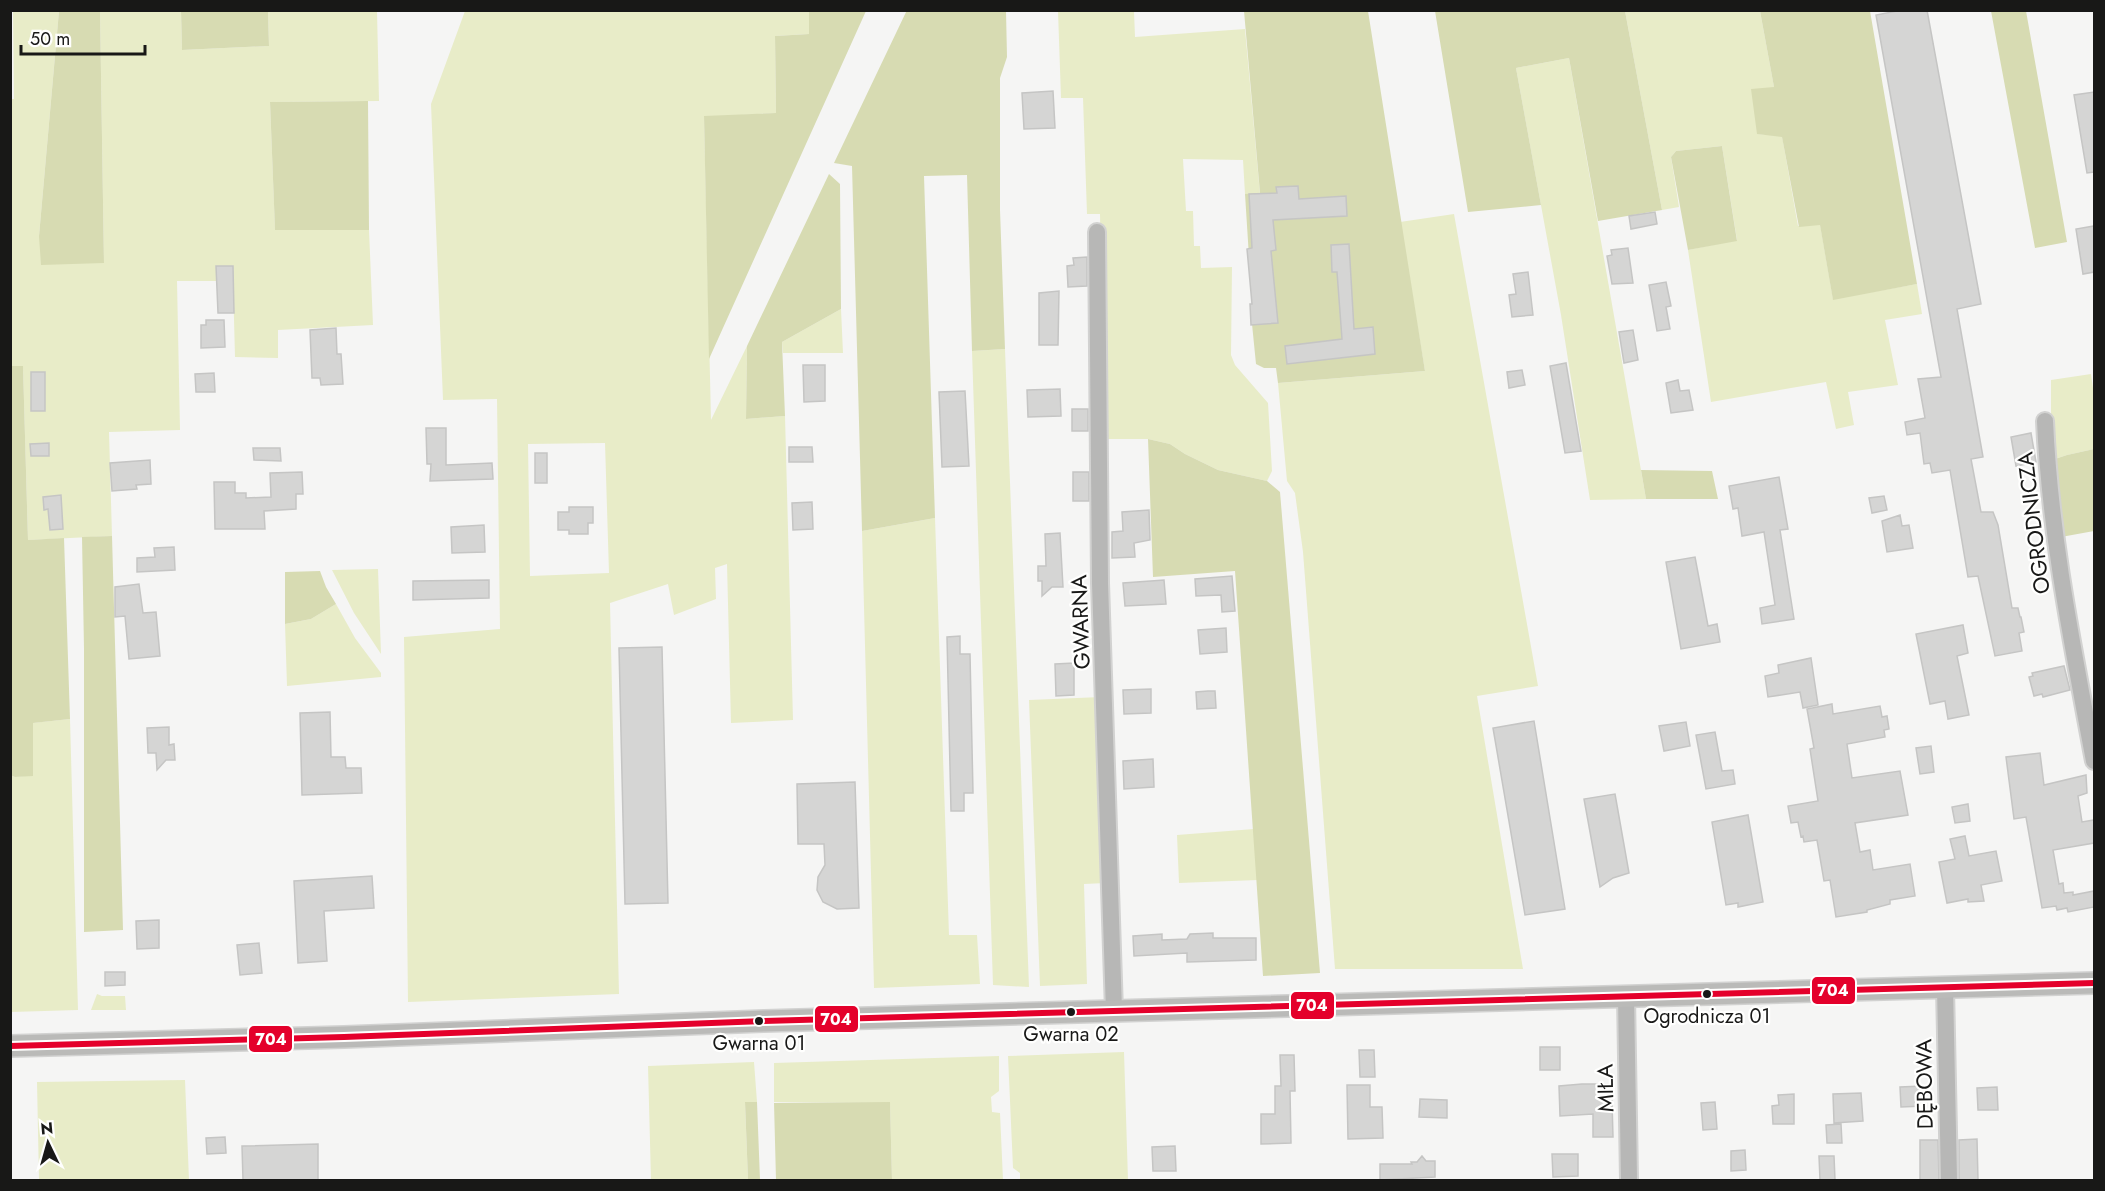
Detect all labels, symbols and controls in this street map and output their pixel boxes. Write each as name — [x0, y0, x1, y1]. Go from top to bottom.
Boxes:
scale bar — [21, 18, 146, 56]
text: 50 m — [30, 26, 70, 52]
street label: OGRODNICZA — [2008, 450, 2058, 596]
street label: GWARNA — [1062, 574, 1098, 670]
line badge: 704 — [1811, 976, 1856, 1005]
text: 704 — [1817, 979, 1849, 1002]
marker: Ogrodnicza 01 — [1701, 988, 1713, 1000]
line badge: 704 — [1290, 991, 1335, 1020]
text: 704 — [1296, 994, 1328, 1017]
place label: Ogrodnicza 01 — [1643, 1002, 1771, 1031]
line badge: 704 — [814, 1005, 859, 1033]
marker: Gwarna 02 — [1065, 1006, 1077, 1018]
text: 704 — [820, 1008, 852, 1031]
marker: Gwarna 01 — [753, 1015, 765, 1027]
place label: Gwarna 02 — [1023, 1020, 1119, 1049]
line badge: 704 — [248, 1025, 293, 1053]
text: 704 — [255, 1028, 287, 1051]
place label: Gwarna 01 — [713, 1029, 806, 1058]
street label: DĘBOWA — [1907, 1038, 1941, 1129]
street label: MIŁA — [1589, 1063, 1621, 1112]
north arrow — [18, 1113, 78, 1173]
text: N — [39, 1117, 54, 1141]

